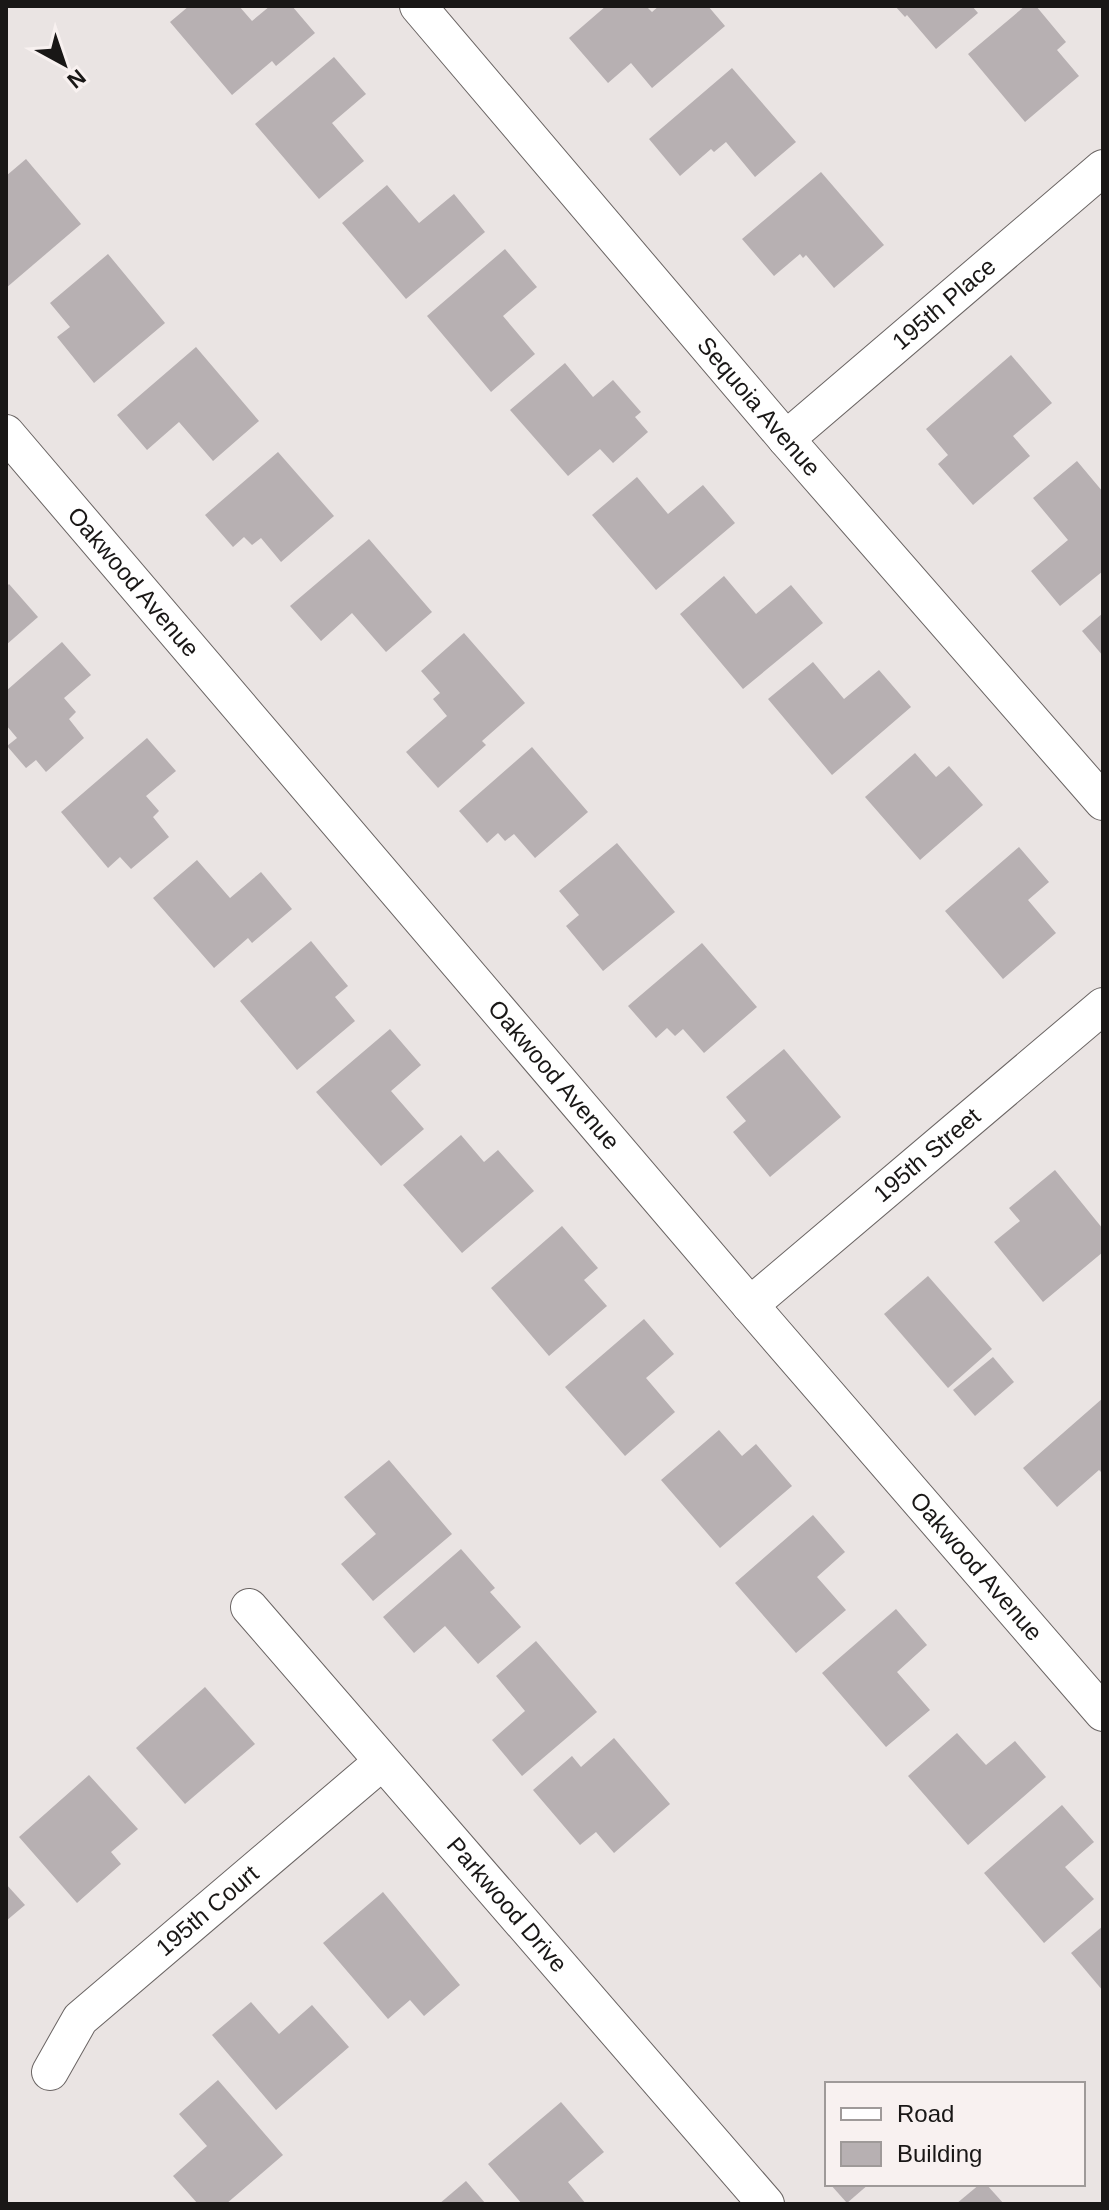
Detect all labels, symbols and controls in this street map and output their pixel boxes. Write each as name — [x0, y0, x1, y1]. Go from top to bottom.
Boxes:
north arrow — [24, 24, 104, 104]
text: N — [62, 64, 91, 94]
street label: 195th Place — [887, 252, 1001, 355]
street label: Sequoia Avenue — [692, 331, 826, 481]
street label: Oakwood Avenue — [62, 502, 205, 662]
street label: Oakwood Avenue — [483, 995, 625, 1155]
street label: 195th Street — [868, 1102, 986, 1207]
street label: Oakwood Avenue — [905, 1486, 1048, 1646]
street label: Parkwood Drive — [442, 1832, 573, 1977]
street label: 195th Court — [150, 1859, 264, 1961]
legend — [825, 2082, 1085, 2186]
text: Road — [897, 2100, 954, 2127]
text: Building — [897, 2140, 982, 2167]

